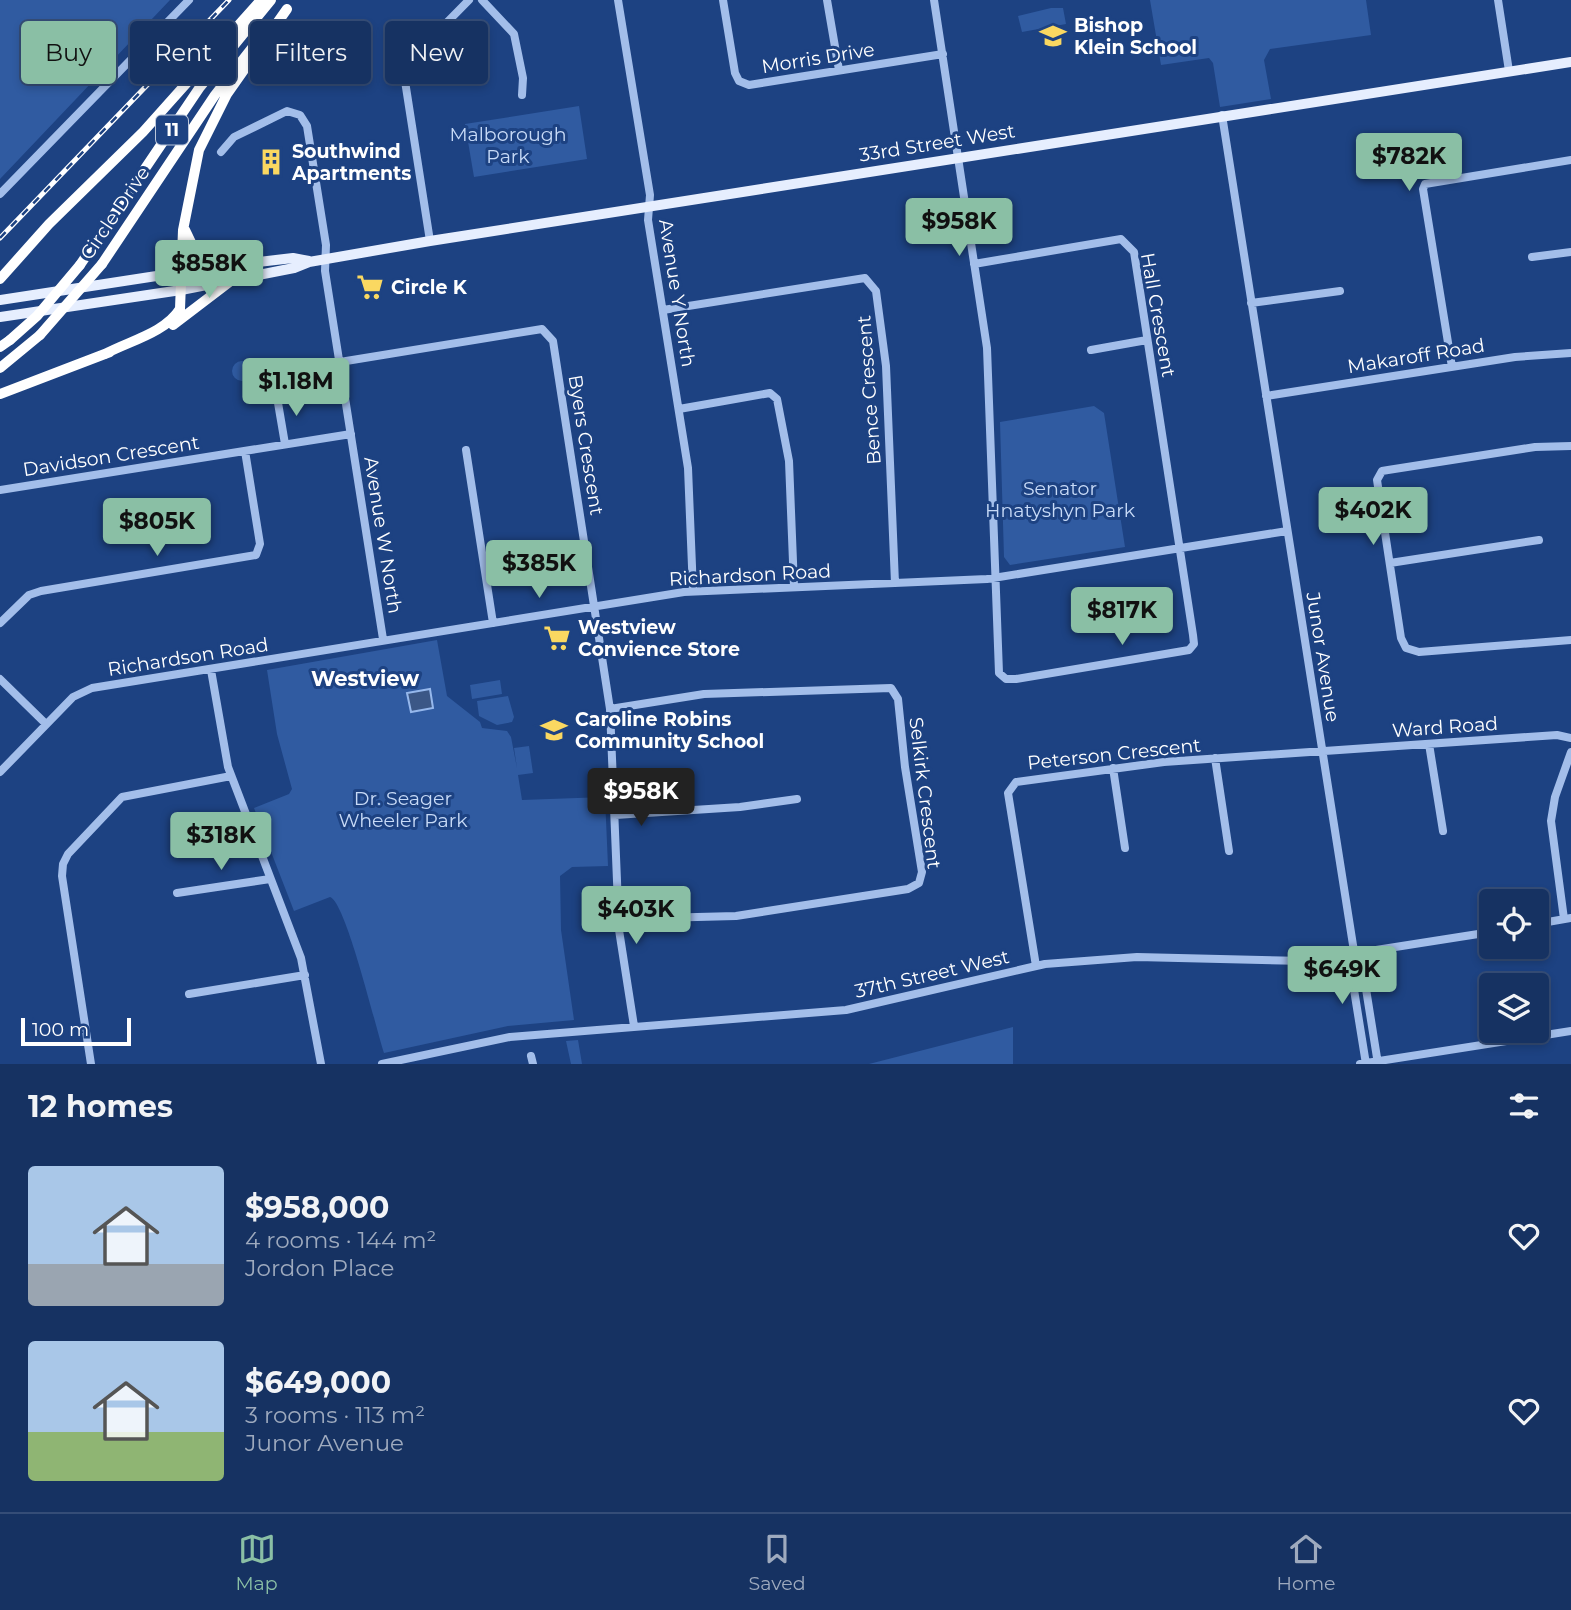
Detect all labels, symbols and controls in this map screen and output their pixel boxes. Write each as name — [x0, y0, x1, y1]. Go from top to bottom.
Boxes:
place label: Bishop Klein School — [1074, 14, 1197, 59]
chip: Buy — [21, 21, 116, 84]
chip: Rent — [130, 21, 236, 84]
chip: Filters — [250, 21, 371, 84]
chip: New — [385, 21, 488, 84]
school or university icon: Bishop Klein School — [1038, 21, 1068, 51]
street label: Morris Drive — [760, 38, 876, 78]
road number: 11 — [156, 116, 188, 145]
street label: 33rd Street West — [857, 119, 1017, 167]
park label: Malborough Park — [449, 123, 567, 168]
pin: $782K — [1360, 134, 1458, 193]
place label: Southwind Apartments — [291, 140, 411, 185]
text: $782K — [1372, 142, 1446, 170]
building icon: Southwind Apartments — [256, 147, 286, 177]
street label: Circle Drive — [75, 162, 155, 264]
pin: $958K — [910, 198, 1008, 258]
text: $958K — [922, 207, 996, 235]
street label: Avenue Y North — [654, 217, 700, 369]
pin: $858K — [160, 240, 258, 300]
text: $858K — [171, 249, 247, 277]
street label: Hall Crescent — [1136, 251, 1180, 379]
supermarket icon: Circle K — [355, 272, 385, 302]
place label: Circle K — [391, 276, 468, 299]
street label: Bence Crescent — [852, 314, 886, 466]
street label: Makaroff Road — [1346, 334, 1486, 378]
pin: $1.18M — [239, 358, 353, 418]
text: $1.18M — [258, 367, 334, 395]
street label: Byers Crescent — [564, 373, 608, 517]
street label: Davidson Crescent — [21, 431, 201, 481]
street label: Avenue W North — [359, 455, 407, 615]
park label: Senator Hnatyshyn Park — [985, 477, 1136, 522]
pin: $402K — [1324, 488, 1422, 547]
text: $402K — [1335, 496, 1411, 524]
pin: $805K — [108, 498, 206, 558]
text: $805K — [119, 507, 195, 535]
pin: $385K — [490, 540, 588, 600]
text: $385K — [502, 549, 576, 577]
street label: Richardson Road — [668, 559, 832, 591]
pin: $817K — [1073, 588, 1171, 647]
street label: Junor Avenue — [1301, 589, 1345, 724]
text: $817K — [1087, 596, 1157, 624]
place label: Westview Convience Store — [578, 616, 740, 661]
supermarket icon: Westview Convience Store — [542, 623, 572, 653]
street label: Richardson Road — [106, 633, 270, 681]
district label: Westview — [311, 666, 419, 691]
place label: Caroline Robins Community School — [575, 708, 764, 753]
street label: Ward Road — [1391, 712, 1499, 742]
school or university icon: Caroline Robins Community School — [539, 715, 569, 745]
street label: Selkirk Crescent — [904, 716, 946, 870]
street label: Peterson Crescent — [1026, 733, 1202, 775]
pin: $958K — [592, 768, 690, 828]
text: $958K — [604, 777, 678, 805]
park label: Dr. Seager Wheeler Park — [338, 787, 468, 832]
pin: $318K — [172, 812, 270, 872]
text: $318K — [186, 821, 256, 849]
pin: $403K — [587, 886, 685, 946]
map controls — [1479, 889, 1549, 1043]
button: locate — [1479, 889, 1549, 959]
text: $403K — [598, 895, 674, 923]
street label: 37th Street West — [852, 945, 1012, 1003]
pin: $649K — [1293, 946, 1391, 1006]
text: $649K — [1304, 955, 1380, 983]
button: layers — [1479, 973, 1549, 1043]
scale bar — [21, 1015, 131, 1047]
text: 100 m — [32, 1018, 89, 1041]
icon: filters — [1505, 1087, 1543, 1125]
text: 12 homes — [28, 1088, 173, 1125]
text: $958,000 — [245, 1189, 389, 1226]
icon: home — [84, 1194, 168, 1278]
icon: heart — [1505, 1217, 1543, 1255]
text: 4 rooms · 144 m² — [245, 1226, 437, 1254]
text: Jordon Place — [245, 1254, 394, 1282]
text: $649,000 — [245, 1364, 391, 1401]
icon: home — [84, 1369, 168, 1453]
icon: heart — [1505, 1392, 1543, 1430]
text: 3 rooms · 113 m² — [245, 1401, 425, 1429]
text: Junor Avenue — [245, 1429, 404, 1457]
tab: Map — [235, 1530, 278, 1595]
tab: Saved — [749, 1530, 806, 1595]
tab: Home — [1277, 1530, 1336, 1595]

